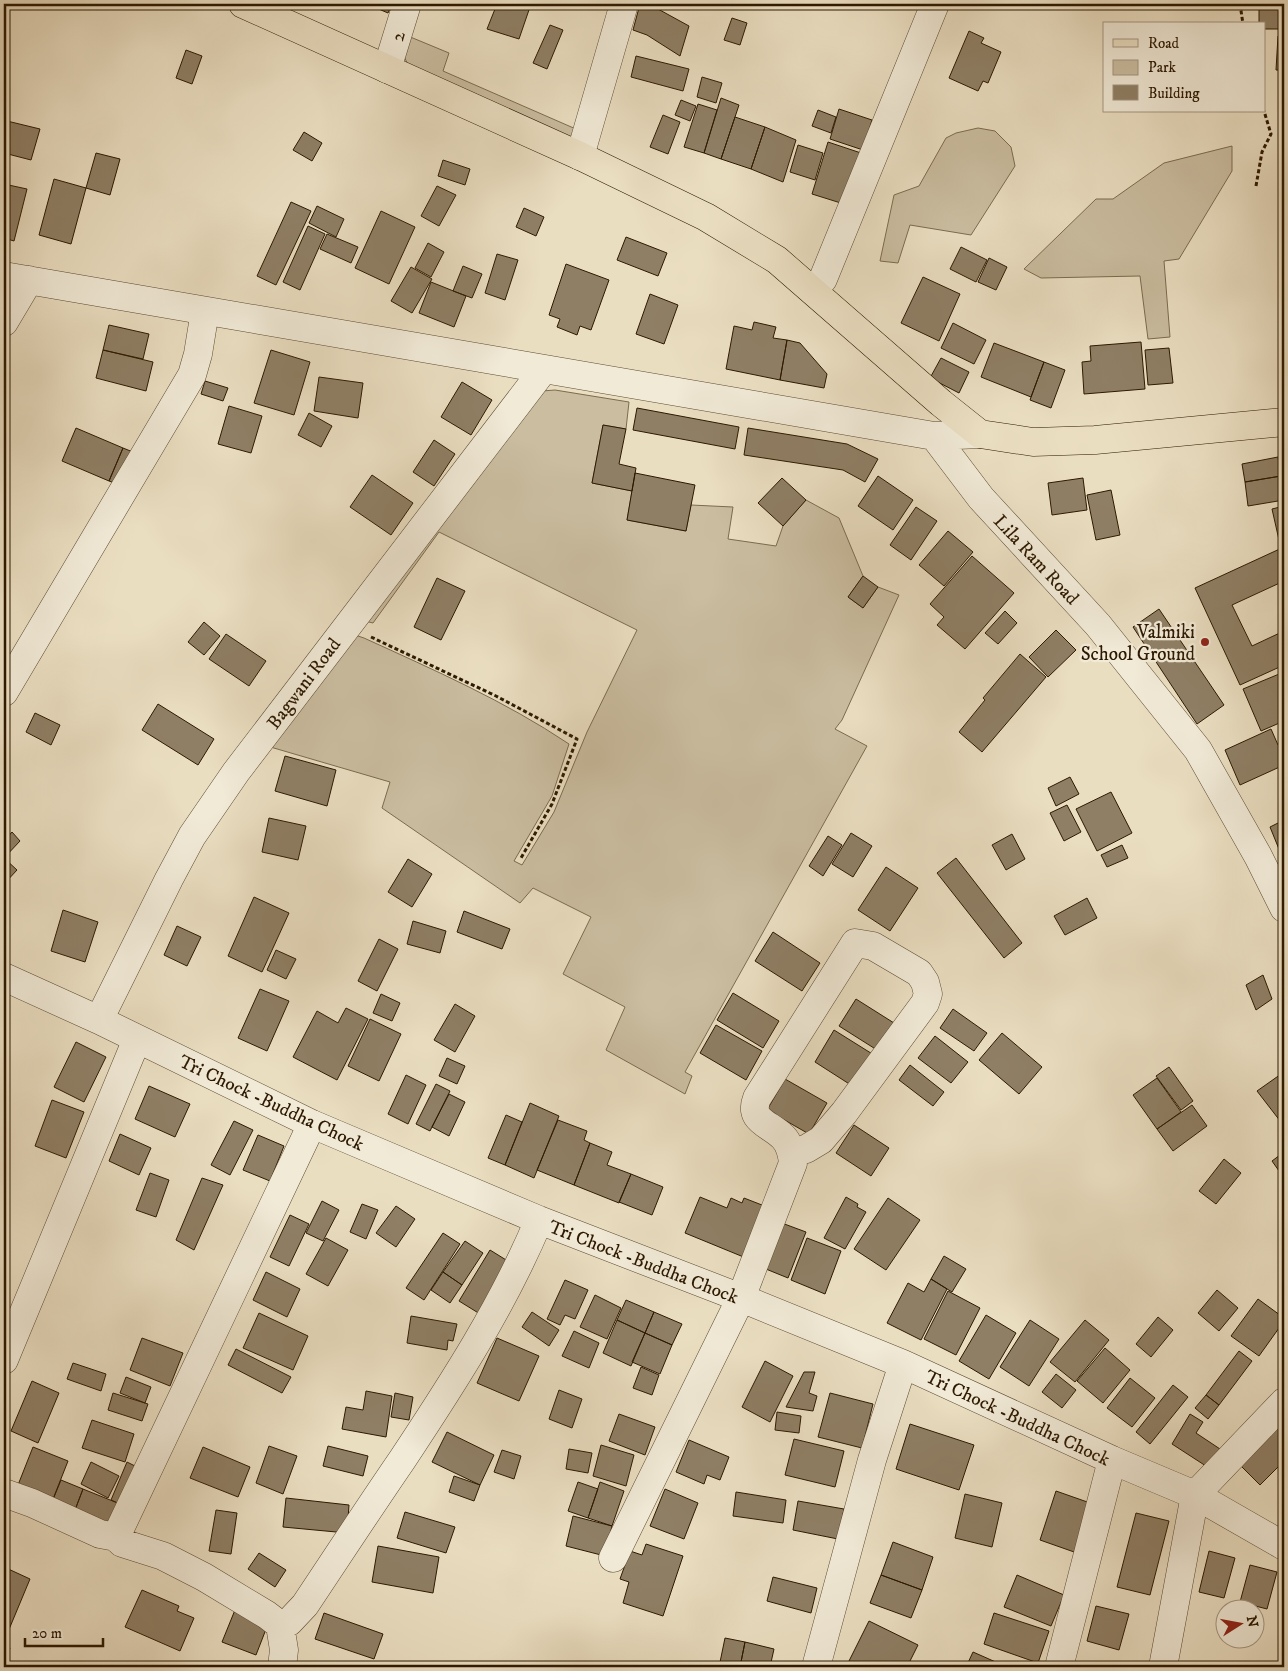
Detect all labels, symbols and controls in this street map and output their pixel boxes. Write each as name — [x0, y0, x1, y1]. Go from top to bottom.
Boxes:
legend — [1103, 22, 1266, 112]
street label: 2 — [386, 28, 411, 44]
text: Road — [1148, 34, 1180, 53]
text: Park — [1148, 58, 1177, 77]
text: Building — [1148, 84, 1200, 103]
street label: Lila Ram Road — [988, 510, 1084, 610]
place label: Valmiki School Ground — [1081, 621, 1196, 666]
street label: Bagwani Road — [262, 633, 346, 734]
marker: Valmiki School Ground — [1199, 636, 1211, 648]
street label: Tri Chock -Buddha Chock — [175, 1050, 368, 1157]
street label: Tri Chock -Buddha Chock — [545, 1216, 742, 1309]
street label: Tri Chock -Buddha Chock — [921, 1365, 1114, 1472]
north arrow — [1216, 1598, 1266, 1648]
text: N — [1242, 1614, 1262, 1630]
scale bar — [25, 1616, 102, 1648]
text: 20 m — [32, 1624, 62, 1643]

